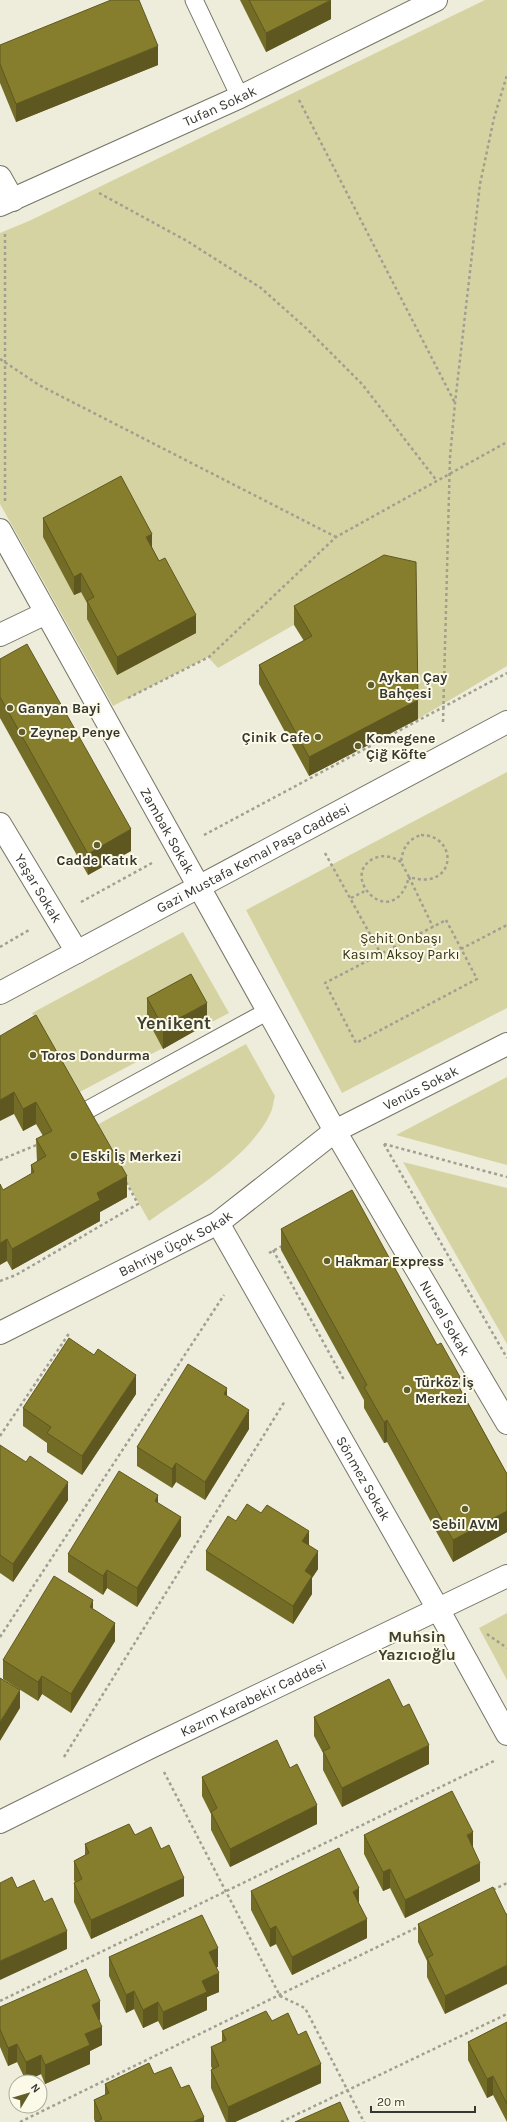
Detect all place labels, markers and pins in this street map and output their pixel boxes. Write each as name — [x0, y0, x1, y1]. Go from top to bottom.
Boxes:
place label: Aykan Çay Bahçesi — [379, 669, 447, 702]
marker: Aykan Çay Bahçesi — [366, 680, 376, 690]
place label: Ganyan Bayi — [18, 700, 101, 717]
marker: Ganyan Bayi — [5, 703, 15, 713]
place label: Zeynep Penye — [30, 724, 120, 741]
marker: Zeynep Penye — [17, 727, 27, 737]
place label: Çinik Cafe — [242, 729, 310, 746]
place label: Komegene Çiğ Köfte — [366, 730, 436, 763]
marker: Çinik Cafe — [313, 732, 323, 742]
marker: Komegene Çiğ Köfte — [353, 741, 363, 751]
marker: Cadde Katık — [92, 840, 102, 850]
place label: Cadde Katık — [57, 852, 138, 869]
place label: Toros Dondurma — [41, 1047, 150, 1064]
marker: Toros Dondurma — [28, 1050, 38, 1060]
place label: Eski İş Merkezi — [82, 1148, 182, 1165]
marker: Eski İş Merkezi — [69, 1151, 79, 1161]
place label: Hakmar Express — [335, 1253, 444, 1270]
marker: Hakmar Express — [322, 1256, 332, 1266]
place label: Türköz İş Merkezi — [415, 1374, 474, 1407]
marker: Türköz İş Merkezi — [402, 1385, 412, 1395]
marker: Sebil AVM — [460, 1504, 470, 1514]
place label: Sebil AVM — [432, 1516, 498, 1533]

